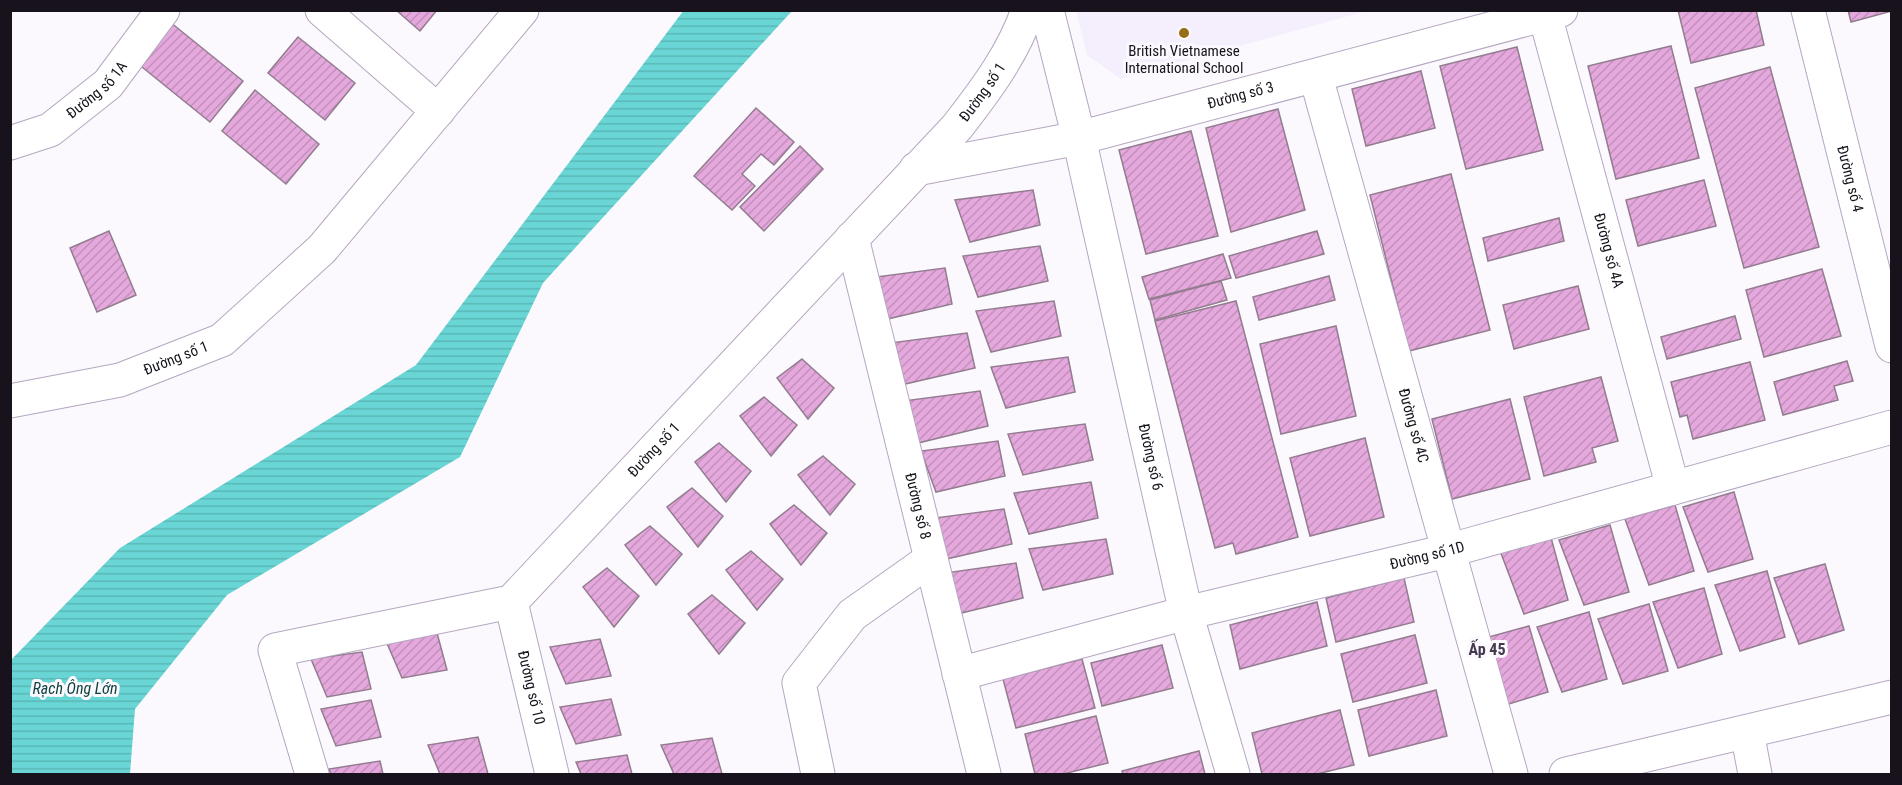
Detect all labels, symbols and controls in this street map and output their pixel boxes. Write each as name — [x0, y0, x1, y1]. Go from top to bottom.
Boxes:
marker: British Vietnamese International School — [1177, 26, 1191, 40]
place label: British Vietnamese International School — [1125, 42, 1243, 77]
street label: Đường số 1A — [63, 57, 131, 122]
street label: Đường số 1 — [956, 60, 1010, 125]
street label: Đường số 3 — [1205, 78, 1276, 113]
street label: Đường số 4 — [1833, 144, 1867, 214]
street label: Đường số 4A — [1590, 211, 1628, 290]
street label: Đường số 1 — [141, 337, 211, 379]
street label: Đường số 4C — [1395, 386, 1433, 465]
street label: Đường số 1 — [624, 419, 684, 481]
street label: Đường số 6 — [1135, 422, 1167, 492]
street label: Đường số 8 — [901, 471, 935, 541]
street label: Đường số 1D — [1388, 538, 1467, 573]
district label: Ấp 45 — [1469, 639, 1505, 659]
street label: Đường số 10 — [514, 649, 549, 726]
water label: Rạch Ông Lớn — [33, 679, 117, 698]

